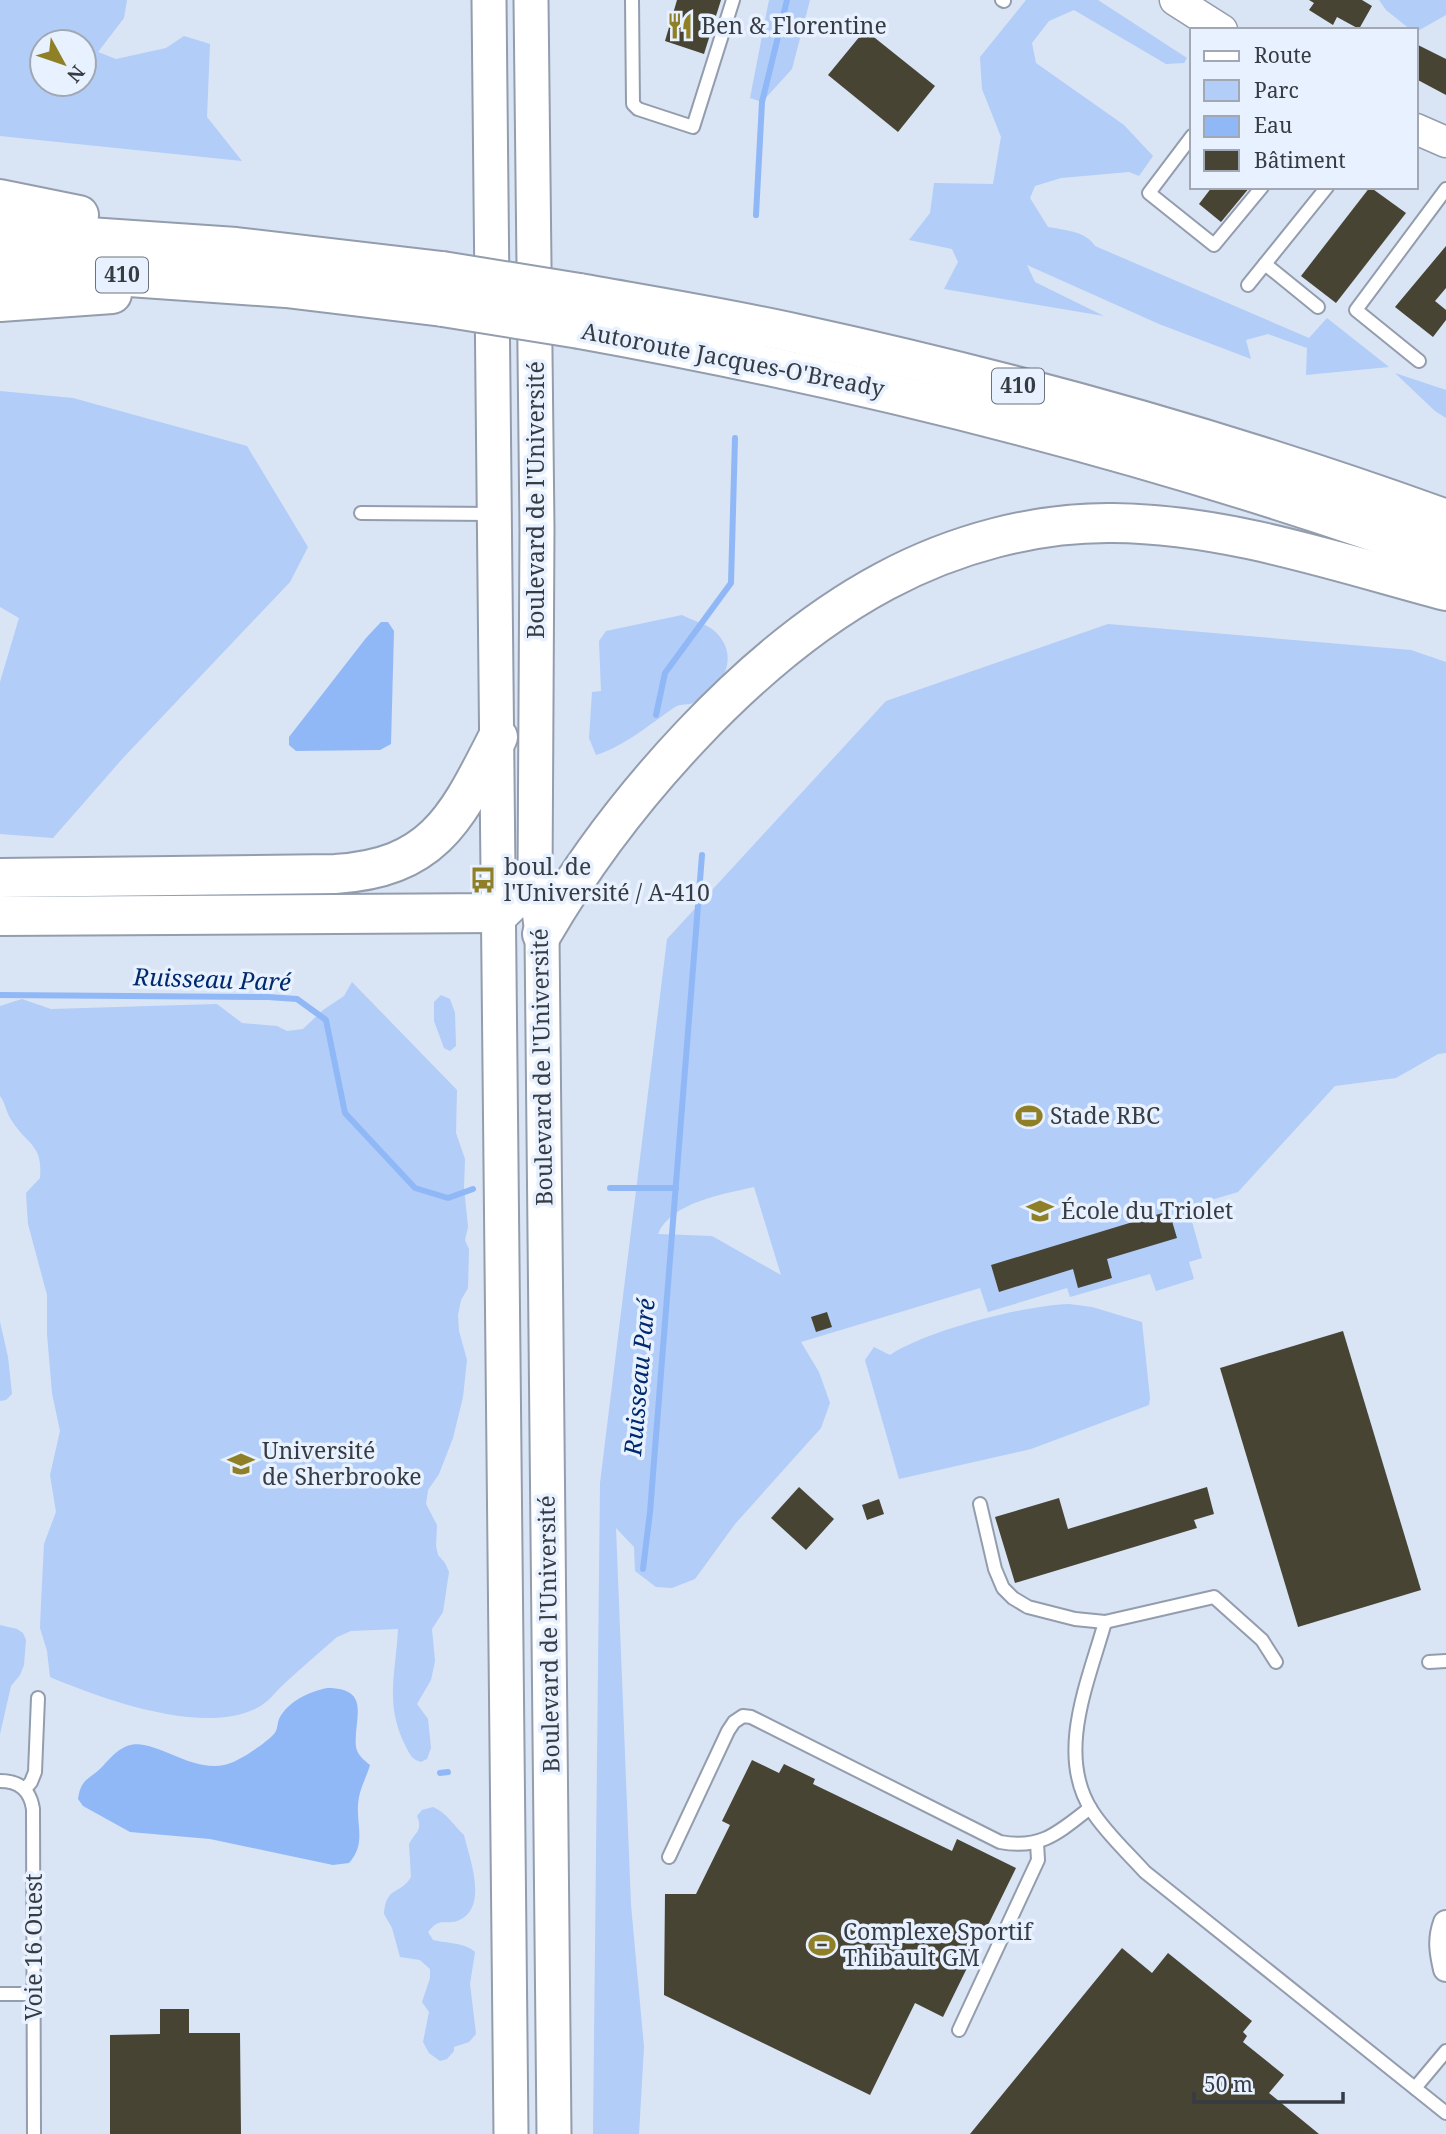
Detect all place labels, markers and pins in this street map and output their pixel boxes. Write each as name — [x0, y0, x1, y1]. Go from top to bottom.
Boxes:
place label: Ben & Florentine — [701, 9, 887, 41]
restaurant icon: Ben & Florentine — [665, 11, 695, 41]
place label: boul. de l'Université / A-410 — [504, 850, 710, 908]
bus stop icon: boul. de l'Université / A-410 — [468, 865, 498, 895]
place label: Stade RBC — [1050, 1099, 1160, 1131]
sports icon: Stade RBC — [1014, 1101, 1044, 1131]
place label: École du Triolet — [1061, 1194, 1233, 1226]
school or university icon: École du Triolet — [1025, 1196, 1055, 1226]
place label: Université de Sherbrooke — [262, 1434, 421, 1492]
school or university icon: Université de Sherbrooke — [226, 1449, 256, 1479]
place label: Complexe Sportif Thibault GM — [843, 1915, 1034, 1973]
sports icon: Complexe Sportif Thibault GM — [807, 1930, 837, 1960]

